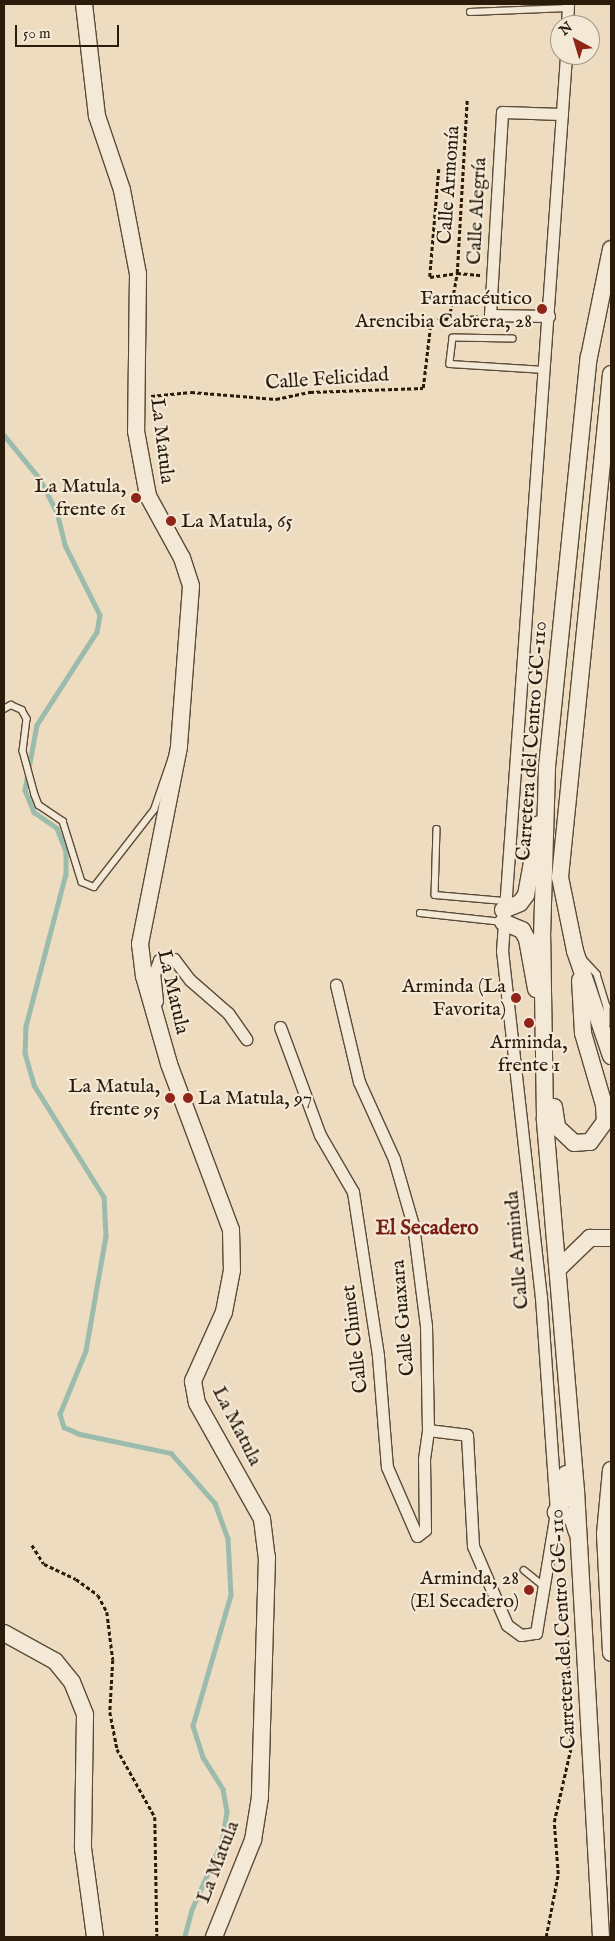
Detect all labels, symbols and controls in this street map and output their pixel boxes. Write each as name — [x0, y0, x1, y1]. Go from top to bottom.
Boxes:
scale bar — [18, 15, 121, 47]
north arrow — [550, 15, 600, 65]
text: N — [556, 18, 577, 40]
text: 50 m — [23, 24, 51, 43]
street label: Calle Armonía — [433, 125, 465, 245]
street label: Calle Alegría — [462, 157, 492, 265]
place label: Farmacéutico Arencibia Cabrera, 28 — [355, 286, 532, 333]
marker: Farmacéutico Arencibia Cabrera, 28 — [536, 303, 548, 315]
street label: Calle Felicidad — [264, 363, 390, 395]
street label: La Matula — [145, 397, 179, 485]
place label: La Matula, frente 61 — [34, 474, 126, 521]
marker: La Matula, frente 61 — [130, 492, 142, 504]
place label: La Matula, 65 — [181, 509, 293, 533]
marker: La Matula, 65 — [165, 515, 177, 527]
street label: Carretera del Centro GC-110 — [512, 620, 552, 862]
street label: La Matula — [152, 947, 194, 1037]
place label: Arminda (La Favorita) — [402, 974, 506, 1021]
marker: Arminda (La Favorita) — [510, 992, 522, 1004]
marker: Arminda, frente 1 — [523, 1017, 535, 1029]
place label: Arminda, frente 1 — [490, 1031, 568, 1078]
place label: La Matula, frente 95 — [68, 1074, 160, 1121]
place label: La Matula, 97 — [198, 1086, 312, 1110]
marker: La Matula, frente 95 — [164, 1092, 176, 1104]
marker: La Matula, 97 — [182, 1092, 194, 1104]
street label: Calle Arminda — [500, 1190, 534, 1310]
district label: El Secadero — [375, 1216, 479, 1242]
street label: Calle Guaxara — [386, 1259, 420, 1377]
street label: Calle Chimet — [336, 1283, 374, 1395]
street label: La Matula — [207, 1382, 267, 1470]
street label: Carretera del Centro GC-110 — [545, 1508, 581, 1750]
place label: Arminda, 28 (El Secadero) — [410, 1566, 519, 1613]
marker: Arminda, 28 (El Secadero) — [523, 1584, 535, 1596]
street label: La Matula — [191, 1818, 245, 1906]

